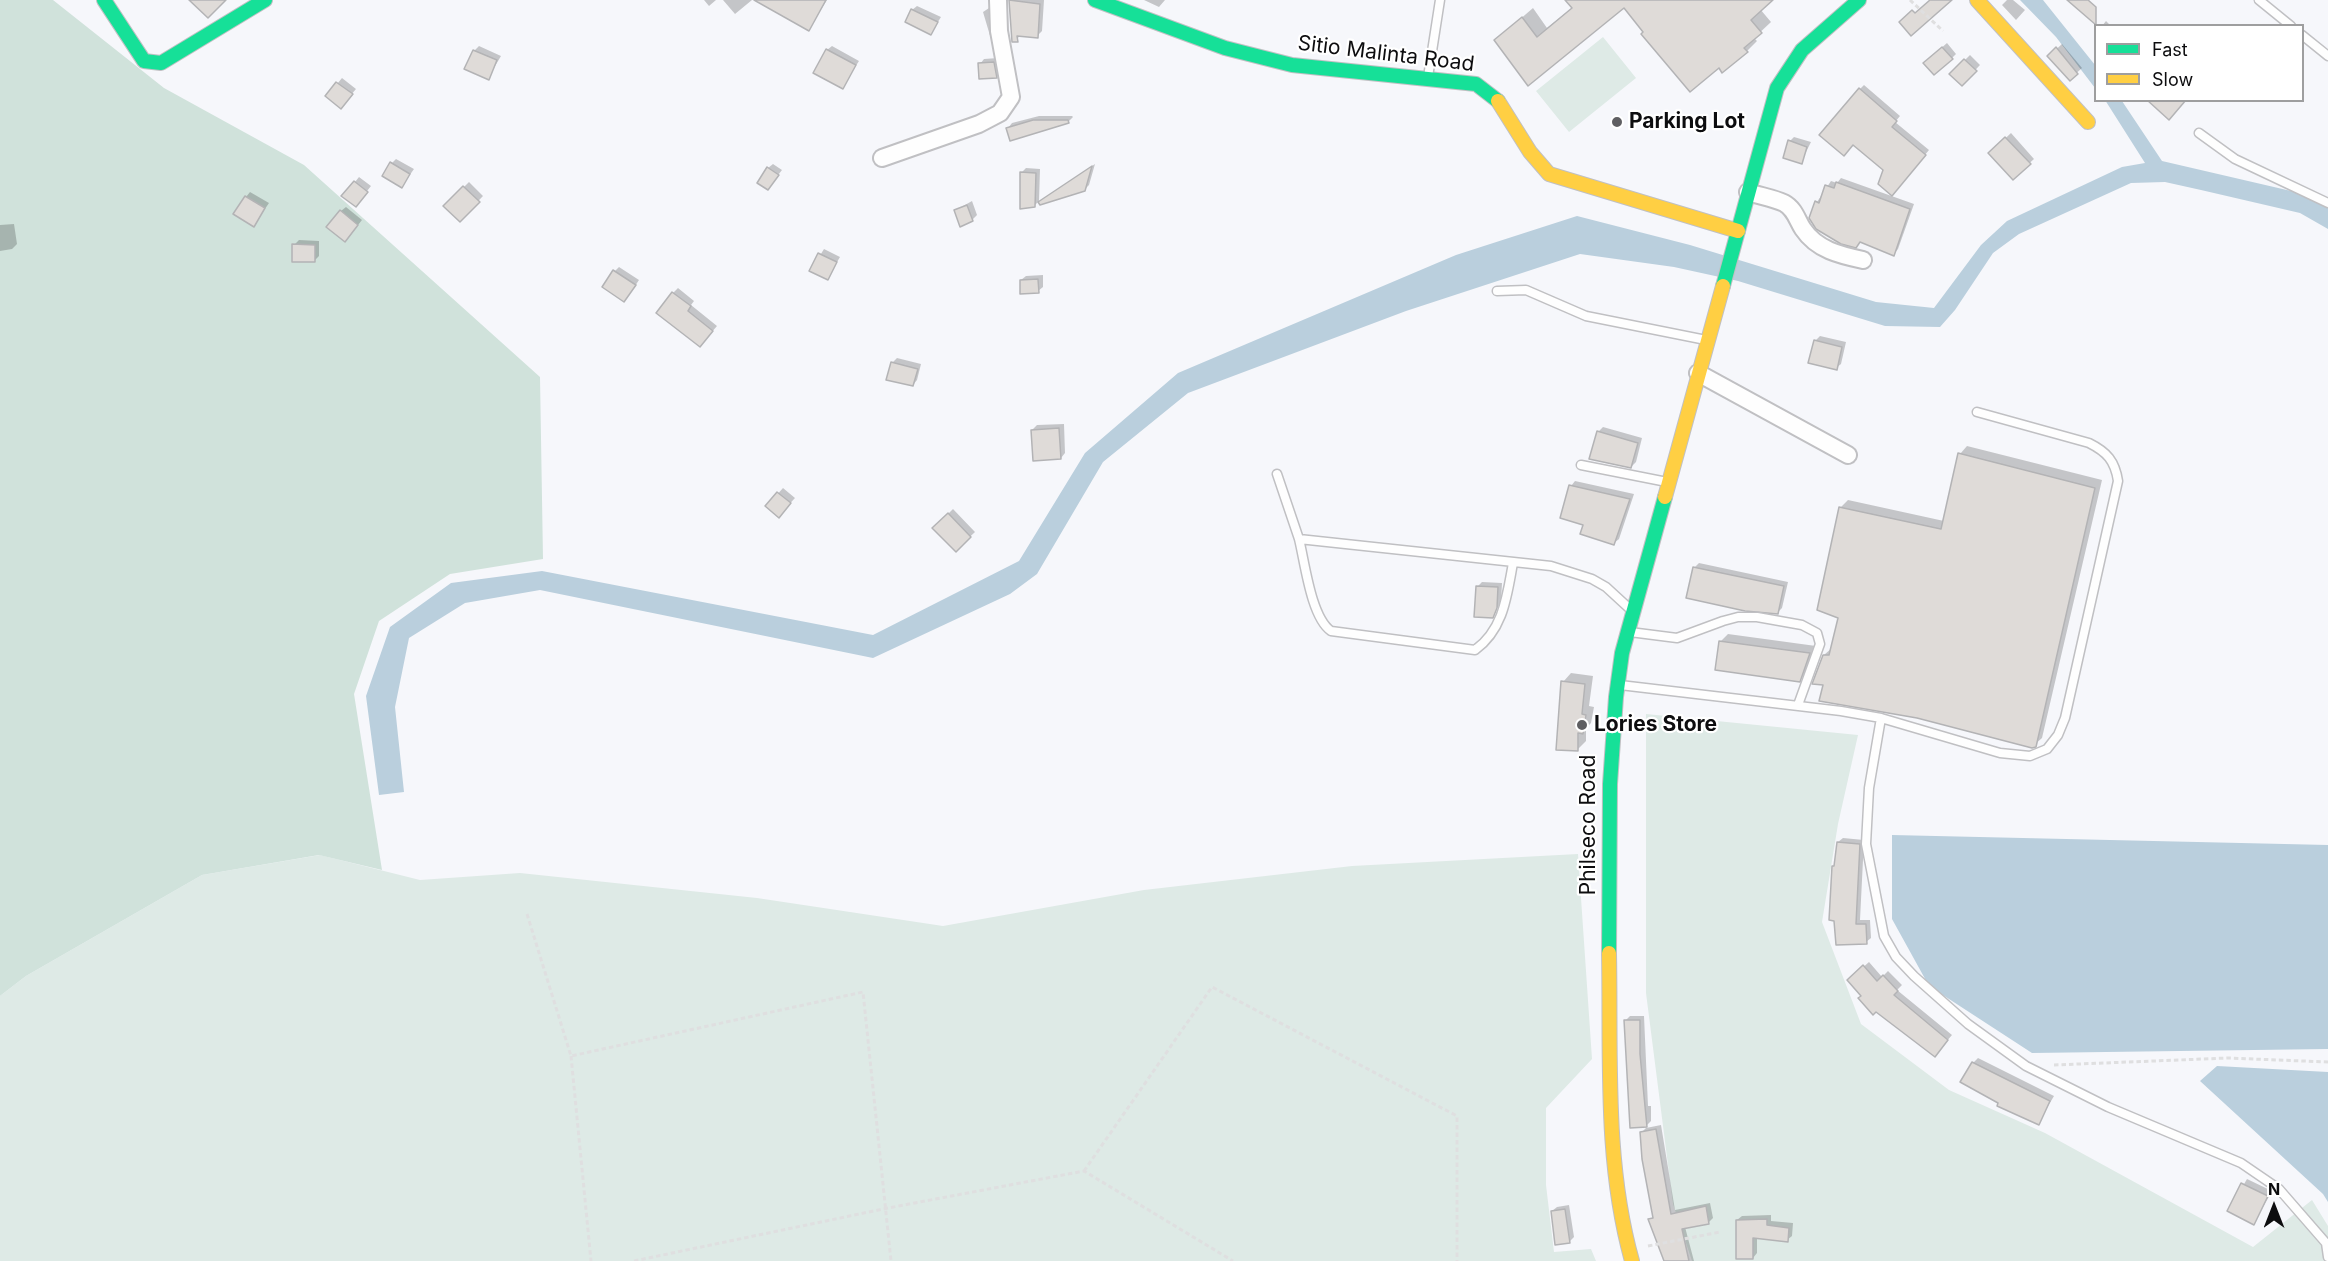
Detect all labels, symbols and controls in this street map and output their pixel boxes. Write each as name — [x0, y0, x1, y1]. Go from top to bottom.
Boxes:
legend — [2094, 24, 2304, 102]
street label: Sitio Malinta Road — [1296, 31, 1476, 77]
text: Fast — [2152, 39, 2188, 60]
text: Slow — [2152, 69, 2193, 90]
place label: Parking Lot — [1629, 109, 1745, 135]
marker: Parking Lot — [1610, 115, 1624, 129]
place label: Lories Store — [1594, 712, 1717, 738]
marker: Lories Store — [1575, 718, 1589, 732]
street label: Philseco Road — [1576, 755, 1602, 895]
north arrow — [2244, 1177, 2304, 1237]
text: N — [2268, 1179, 2280, 1199]

